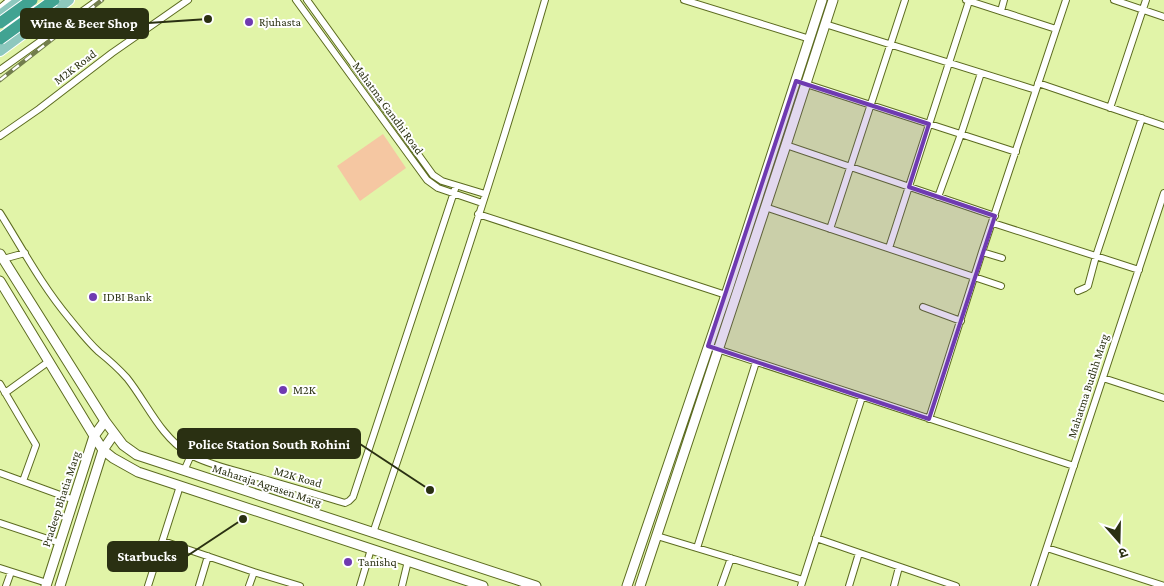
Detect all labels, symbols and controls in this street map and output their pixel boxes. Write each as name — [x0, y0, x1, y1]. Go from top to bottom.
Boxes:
callout: Wine & Beer Shop — [21, 9, 148, 38]
text: Wine & Beer Shop — [29, 15, 138, 31]
place label: Rjuhasta — [259, 15, 301, 29]
marker: Rjuhasta — [243, 16, 255, 28]
street label: M2K Road — [51, 46, 99, 87]
street label: Mahatma Gandhi Road — [350, 59, 427, 158]
place label: IDBI Bank — [103, 290, 152, 304]
marker: IDBI Bank — [87, 291, 99, 303]
street label: Mahatma Budhh Marg — [1065, 332, 1112, 440]
place label: M2K — [293, 383, 316, 397]
marker: M2K — [277, 384, 289, 396]
callout: Police Station South Rohini — [178, 429, 360, 458]
text: Police Station South Rohini — [188, 436, 350, 452]
street label: Pradeep Bhatia Marg — [39, 449, 83, 549]
street label: Maharaja Agrasen Marg — [211, 461, 324, 509]
street label: M2K Road — [272, 463, 324, 491]
north arrow — [1094, 516, 1144, 566]
callout: Starbucks — [108, 542, 187, 571]
text: उ — [1116, 544, 1130, 562]
text: Starbucks — [117, 548, 177, 564]
place label: Tanishq — [358, 555, 397, 569]
marker: Tanishq — [342, 556, 354, 568]

